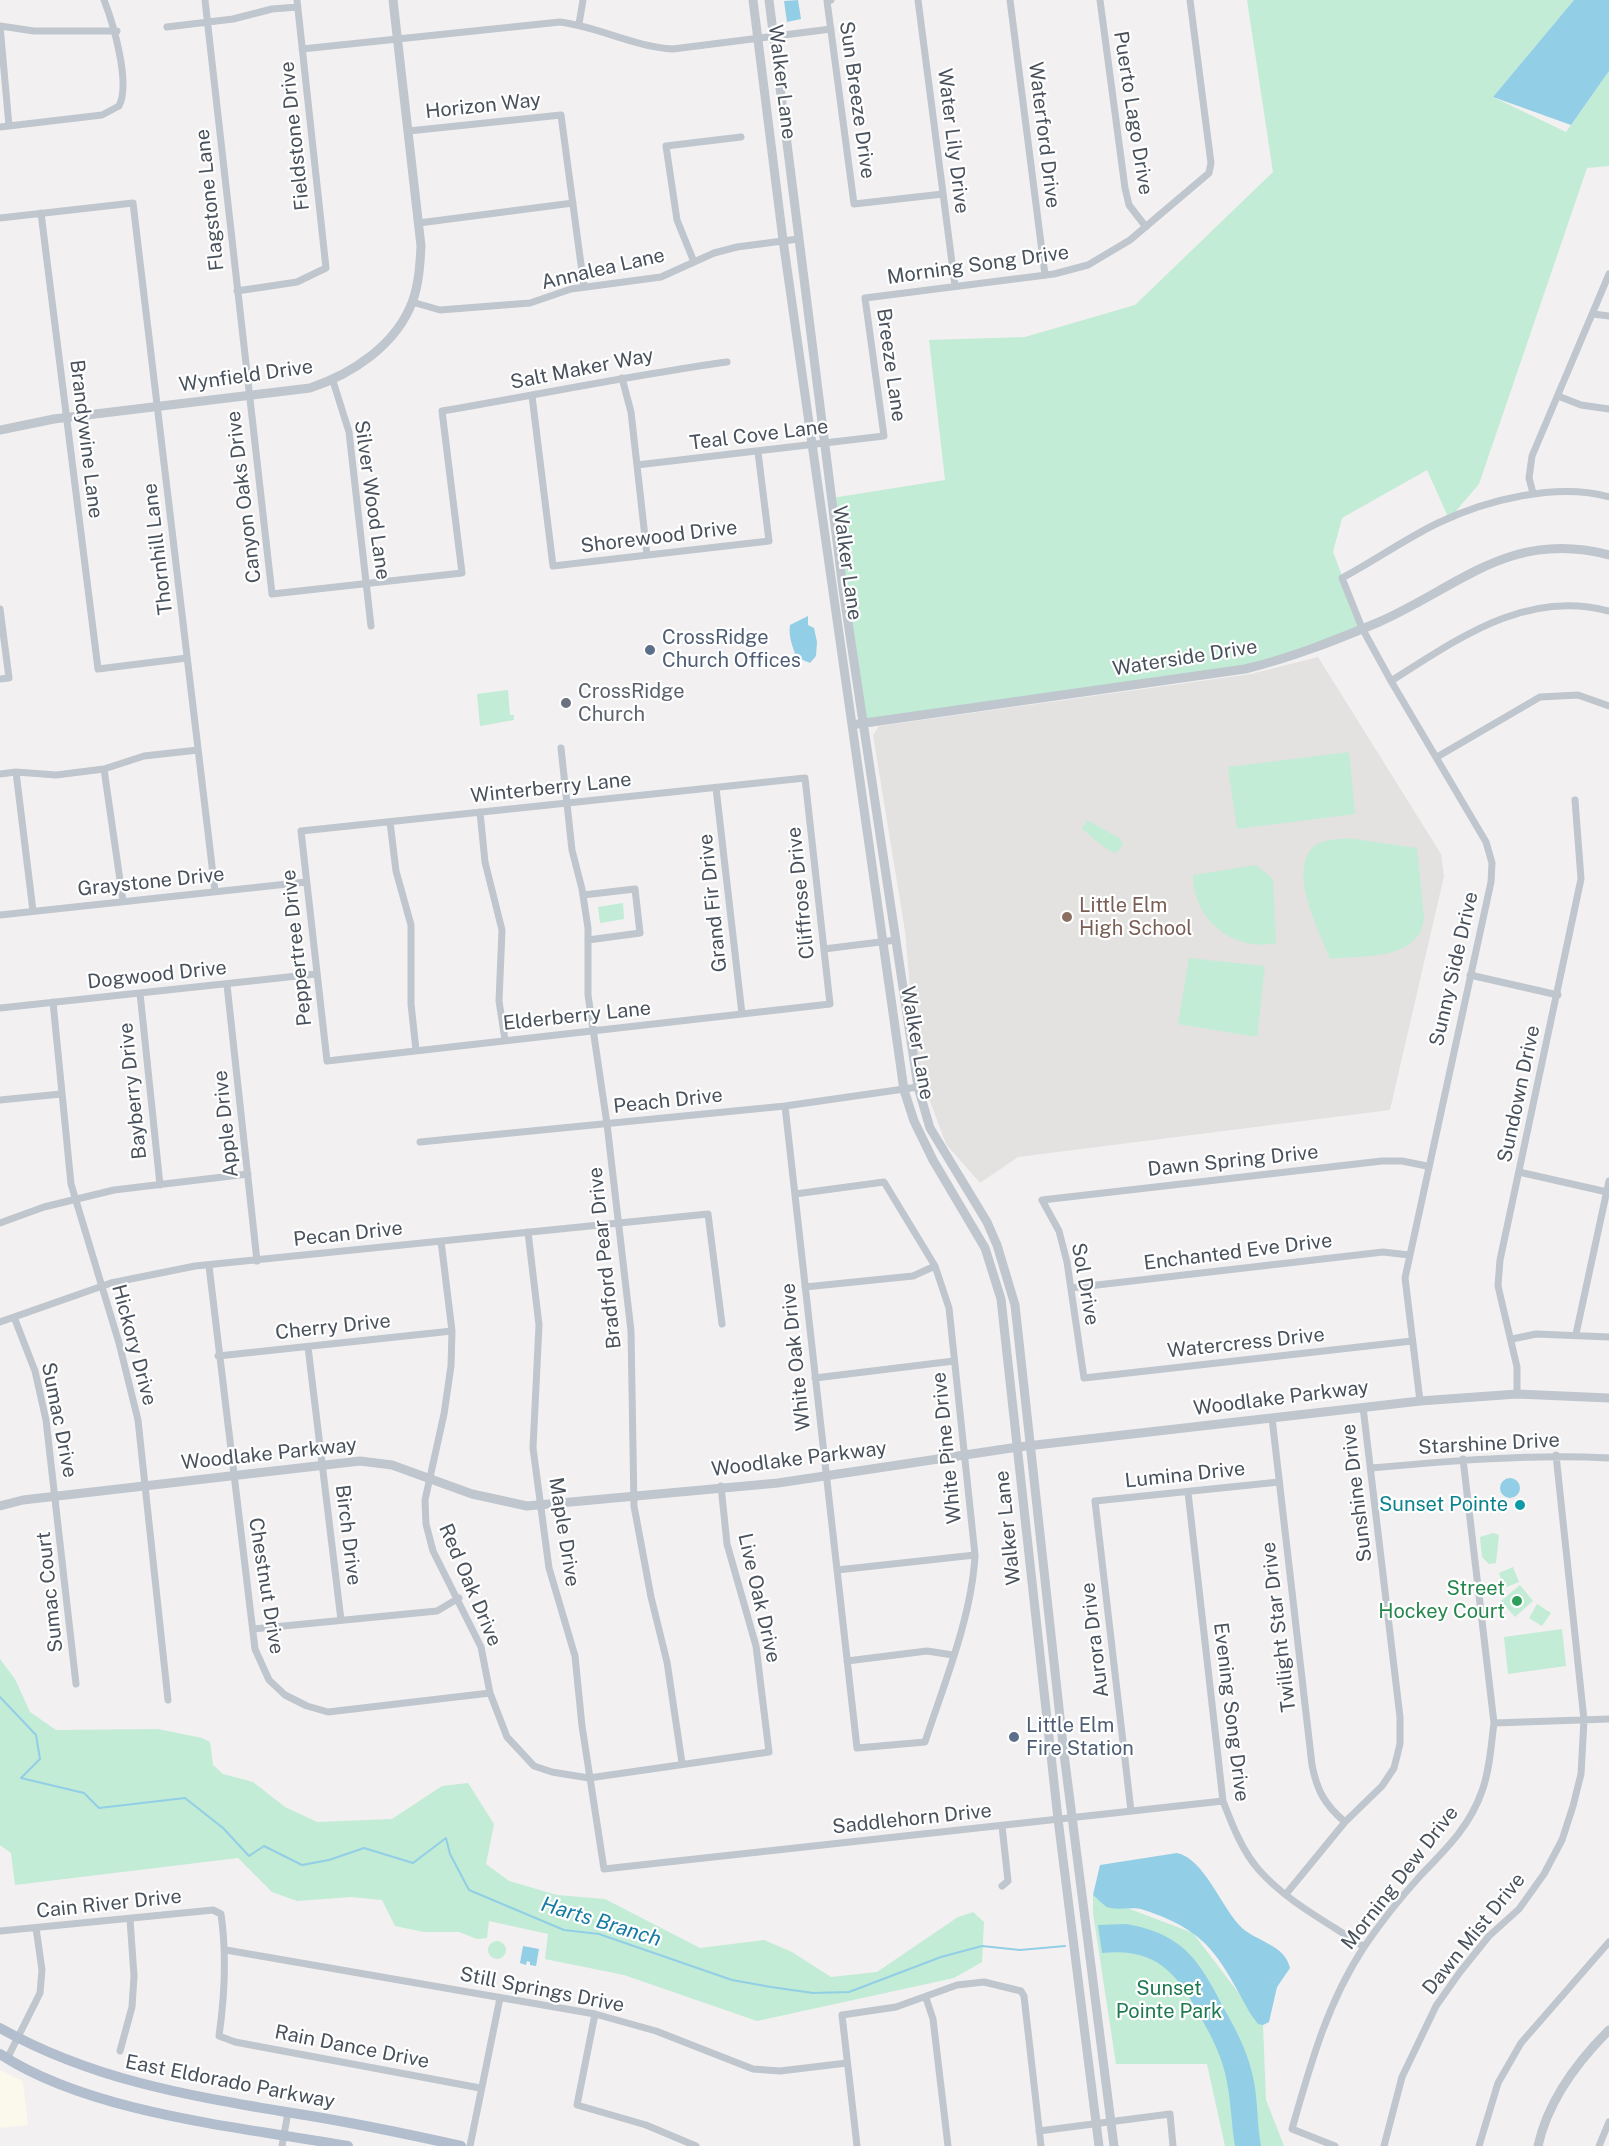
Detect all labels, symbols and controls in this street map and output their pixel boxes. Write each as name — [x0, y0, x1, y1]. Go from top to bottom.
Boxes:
street label: Sun Breeze Drive — [834, 20, 880, 180]
street label: Walker Lane — [763, 23, 801, 141]
street label: Puerto Lago Drive — [1108, 30, 1158, 196]
street label: Fieldstone Drive — [275, 60, 315, 212]
street label: Waterford Drive — [1023, 61, 1065, 209]
street label: Water Lily Drive — [932, 67, 974, 215]
street label: Horizon Way — [424, 88, 542, 124]
street label: Flagstone Lane — [191, 128, 229, 272]
street label: Morning Song Drive — [885, 240, 1071, 290]
street label: Annalea Lane — [539, 243, 667, 295]
street label: Breeze Lane — [871, 307, 911, 423]
street label: Salt Maker Way — [508, 343, 656, 395]
street label: Wynfield Drive — [177, 355, 315, 397]
street label: Brandywine Lane — [64, 358, 108, 520]
street label: Canyon Oaks Drive — [222, 409, 266, 585]
street label: Teal Cove Lane — [688, 415, 830, 455]
street label: Silver Wood Lane — [349, 419, 395, 581]
street label: Thornhill Lane — [138, 482, 178, 616]
street label: Walker Lane — [827, 504, 867, 622]
street label: Shorewood Drive — [579, 515, 739, 559]
place label: CrossRidge Church Offices — [662, 626, 801, 673]
street label: Waterside Drive — [1111, 635, 1259, 681]
marker: CrossRidge Church Offices — [643, 643, 657, 657]
place label: CrossRidge Church — [578, 680, 685, 727]
marker: CrossRidge Church — [559, 696, 573, 710]
street label: Winterberry Lane — [469, 768, 633, 808]
street label: Cliffrose Drive — [782, 826, 820, 960]
street label: Grand Fir Drive — [694, 833, 732, 973]
street label: Graystone Drive — [76, 862, 226, 902]
street label: Peppertree Drive — [277, 868, 317, 1028]
street label: Sunny Side Drive — [1425, 889, 1483, 1049]
place label: Little Elm High School — [1079, 894, 1192, 941]
marker: Little Elm High School — [1060, 910, 1074, 924]
street label: Dogwood Drive — [86, 956, 228, 994]
street label: Walker Lane — [895, 984, 939, 1102]
street label: Elderberry Lane — [502, 996, 652, 1036]
street label: Bayberry Drive — [114, 1021, 152, 1161]
street label: Sundown Drive — [1493, 1023, 1545, 1165]
street label: Apple Drive — [208, 1069, 244, 1179]
street label: Peach Drive — [612, 1083, 724, 1119]
street label: Dawn Spring Drive — [1146, 1140, 1320, 1182]
street label: Bradford Pear Drive — [584, 1166, 626, 1350]
street label: Pecan Drive — [292, 1216, 404, 1252]
street label: Enchanted Eve Drive — [1142, 1229, 1334, 1275]
street label: Sol Drive — [1066, 1241, 1104, 1327]
street label: Hickory Drive — [106, 1282, 162, 1408]
street label: White Oak Drive — [776, 1282, 816, 1432]
street label: Cherry Drive — [274, 1309, 392, 1345]
street label: Watercress Drive — [1166, 1323, 1326, 1363]
street label: Sumac Drive — [36, 1360, 82, 1480]
street label: White Pine Drive — [927, 1371, 967, 1525]
street label: Woodlake Parkway — [1192, 1375, 1370, 1421]
street label: Sunshine Drive — [1337, 1423, 1377, 1563]
street label: Starshine Drive — [1418, 1428, 1560, 1460]
street label: Woodlake Parkway — [180, 1433, 358, 1475]
street label: Woodlake Parkway — [710, 1436, 888, 1482]
street label: Lumina Drive — [1124, 1457, 1246, 1493]
street label: Walker Lane — [990, 1469, 1026, 1587]
street label: Maple Drive — [544, 1476, 584, 1588]
street label: Birch Drive — [330, 1483, 366, 1587]
place label: Sunset Pointe — [1379, 1493, 1508, 1517]
marker: Sunset Pointe — [1513, 1498, 1527, 1512]
street label: Chestnut Drive — [243, 1516, 289, 1656]
street label: Red Oak Drive — [433, 1520, 507, 1650]
street label: Sumac Court — [32, 1530, 68, 1654]
street label: Live Oak Drive — [732, 1531, 786, 1665]
street label: Twilight Star Drive — [1257, 1541, 1301, 1713]
place label: Street Hockey Court — [1378, 1577, 1505, 1624]
street label: Aurora Drive — [1076, 1581, 1114, 1699]
marker: Street Hockey Court — [1510, 1594, 1524, 1608]
street label: Evening Song Drive — [1208, 1621, 1254, 1803]
place label: Little Elm Fire Station — [1026, 1714, 1134, 1761]
marker: Little Elm Fire Station — [1007, 1730, 1021, 1744]
street label: Saddlehorn Drive — [831, 1799, 993, 1839]
street label: Morning Dew Drive — [1337, 1801, 1463, 1955]
street label: Dawn Mist Drive — [1418, 1868, 1530, 2000]
street label: Cain River Drive — [35, 1884, 183, 1924]
water label: Harts Branch — [538, 1892, 664, 1952]
street label: Still Springs Drive — [458, 1962, 626, 2018]
park label: Sunset Pointe Park — [1116, 1977, 1222, 2024]
street label: Rain Dance Drive — [273, 2020, 431, 2074]
street label: East Eldorado Parkway — [123, 2050, 337, 2114]

